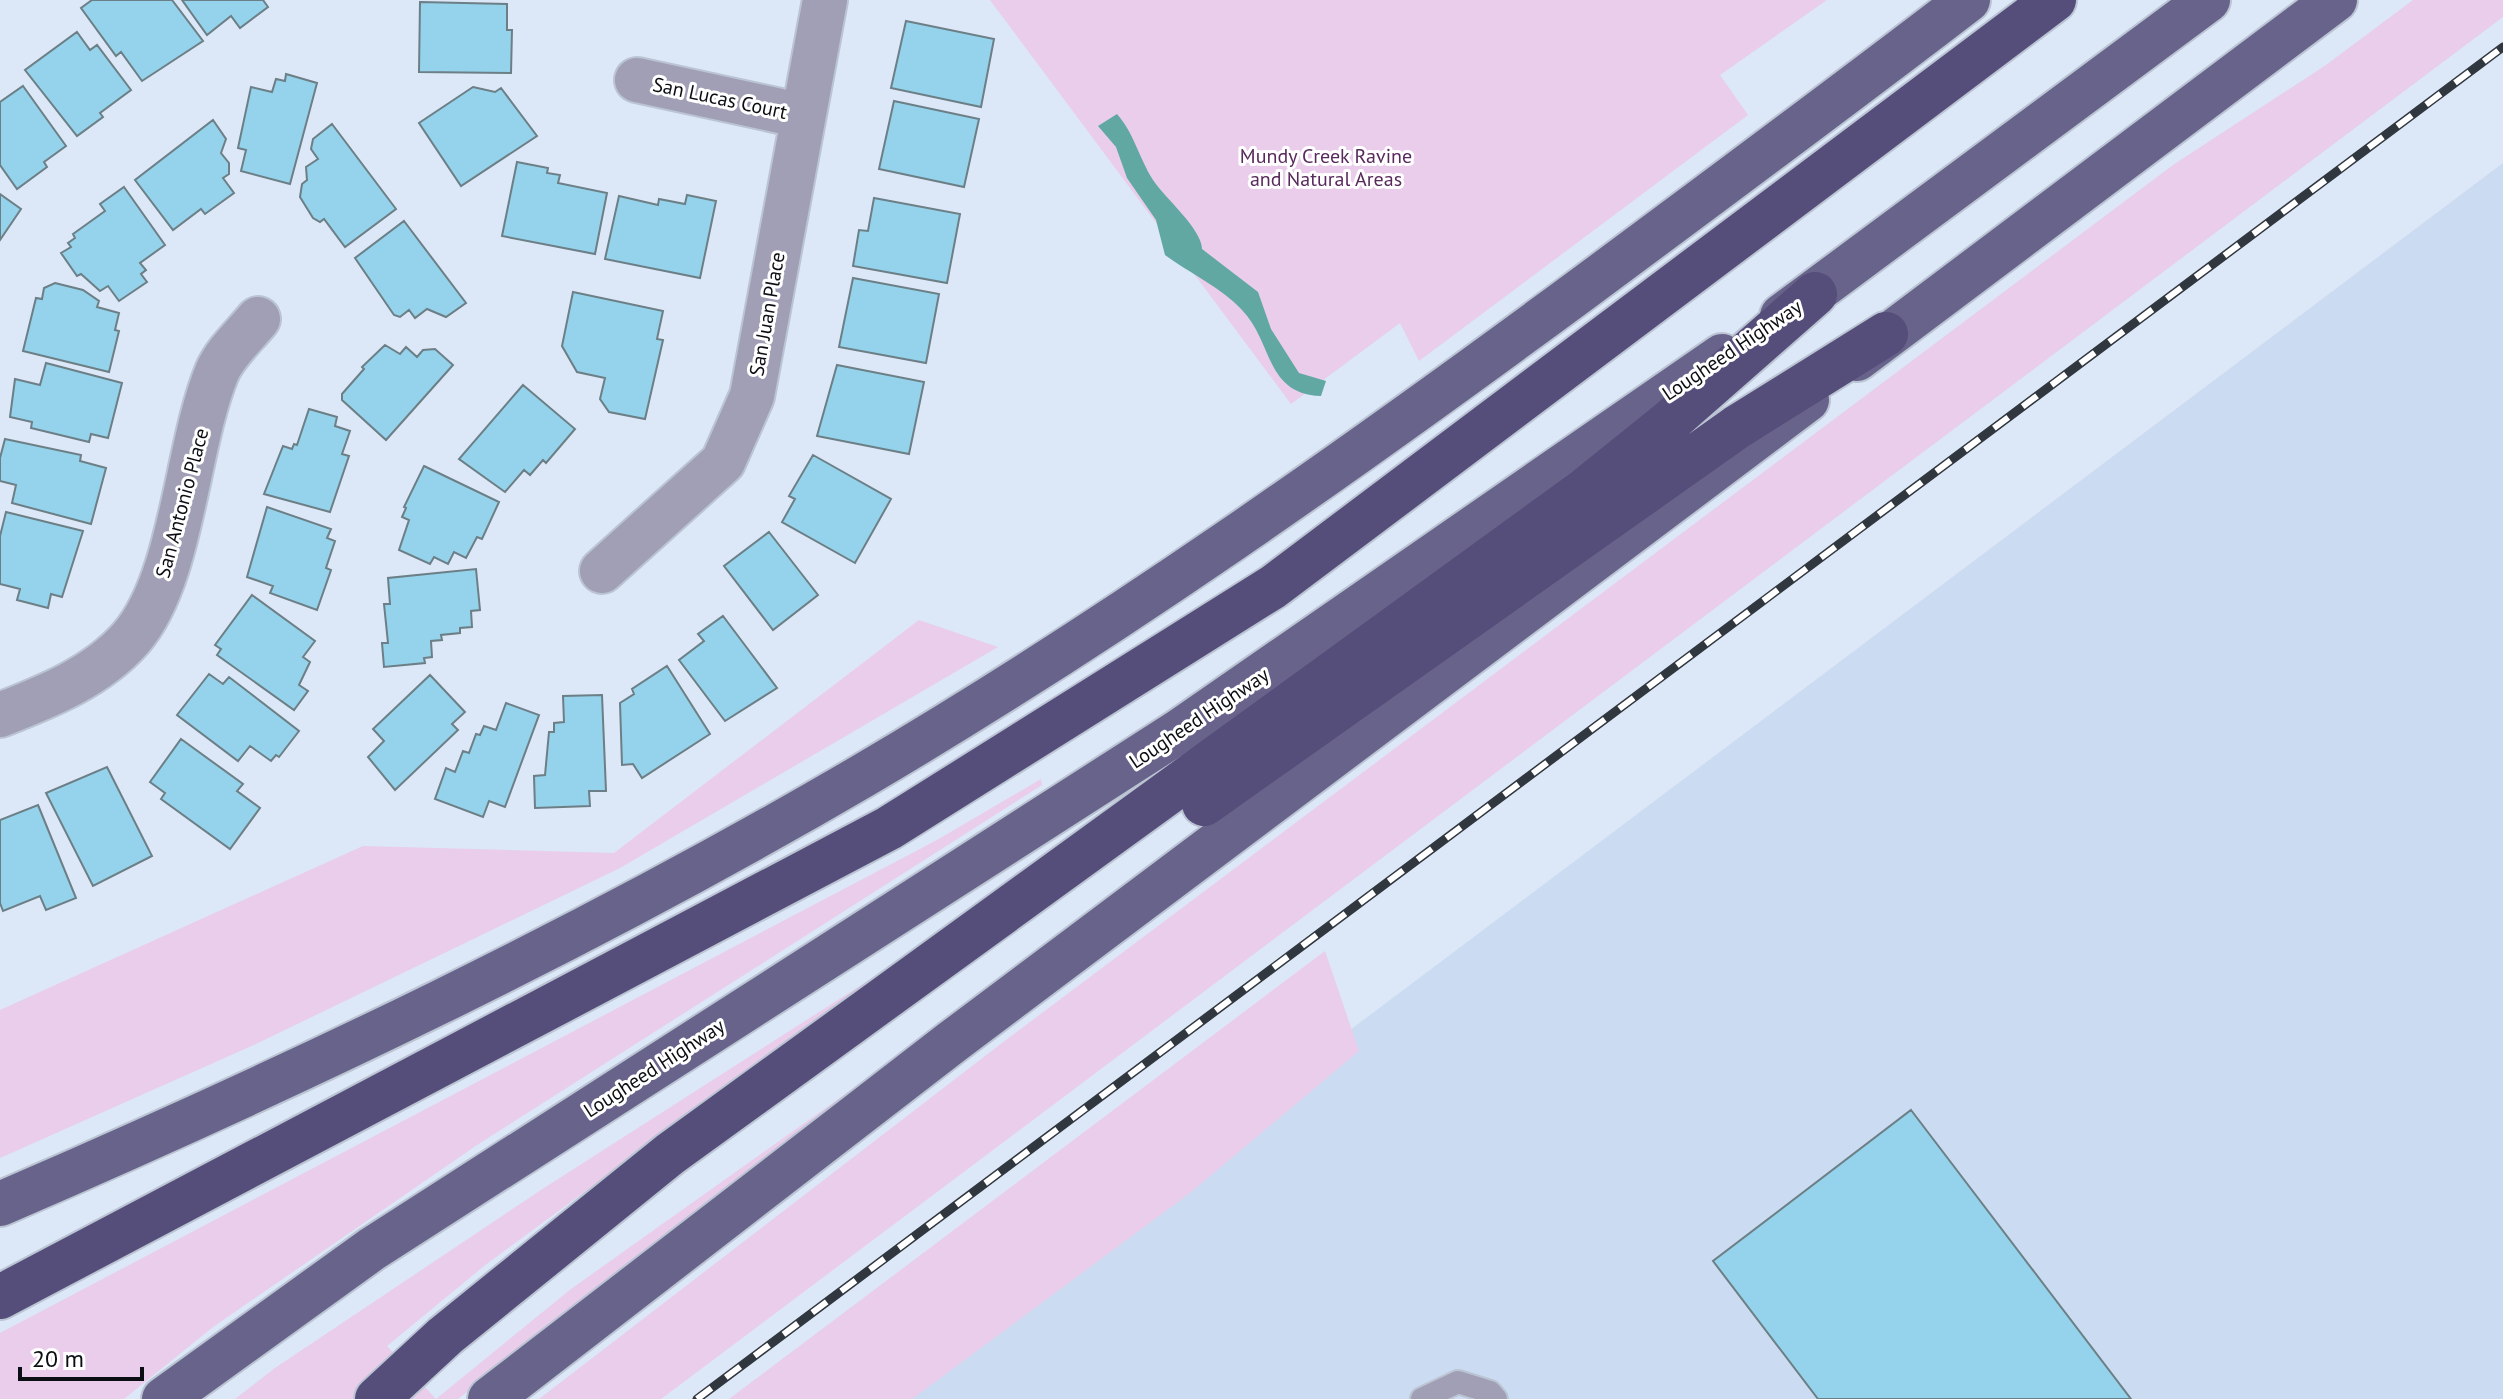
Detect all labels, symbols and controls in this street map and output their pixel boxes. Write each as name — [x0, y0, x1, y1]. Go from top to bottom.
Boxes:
street label: San Lucas Court — [650, 71, 790, 125]
park label: Mundy Creek Ravine and Natural Areas — [1240, 143, 1412, 192]
street label: San Juan Place — [743, 250, 791, 378]
street label: Lougheed Highway — [1657, 293, 1807, 406]
street label: San Antonio Place — [149, 425, 215, 581]
street label: Lougheed Highway — [1124, 661, 1274, 774]
street label: Lougheed Highway — [579, 1012, 730, 1123]
scale bar — [20, 1331, 142, 1381]
text: 20 m — [32, 1343, 84, 1374]

